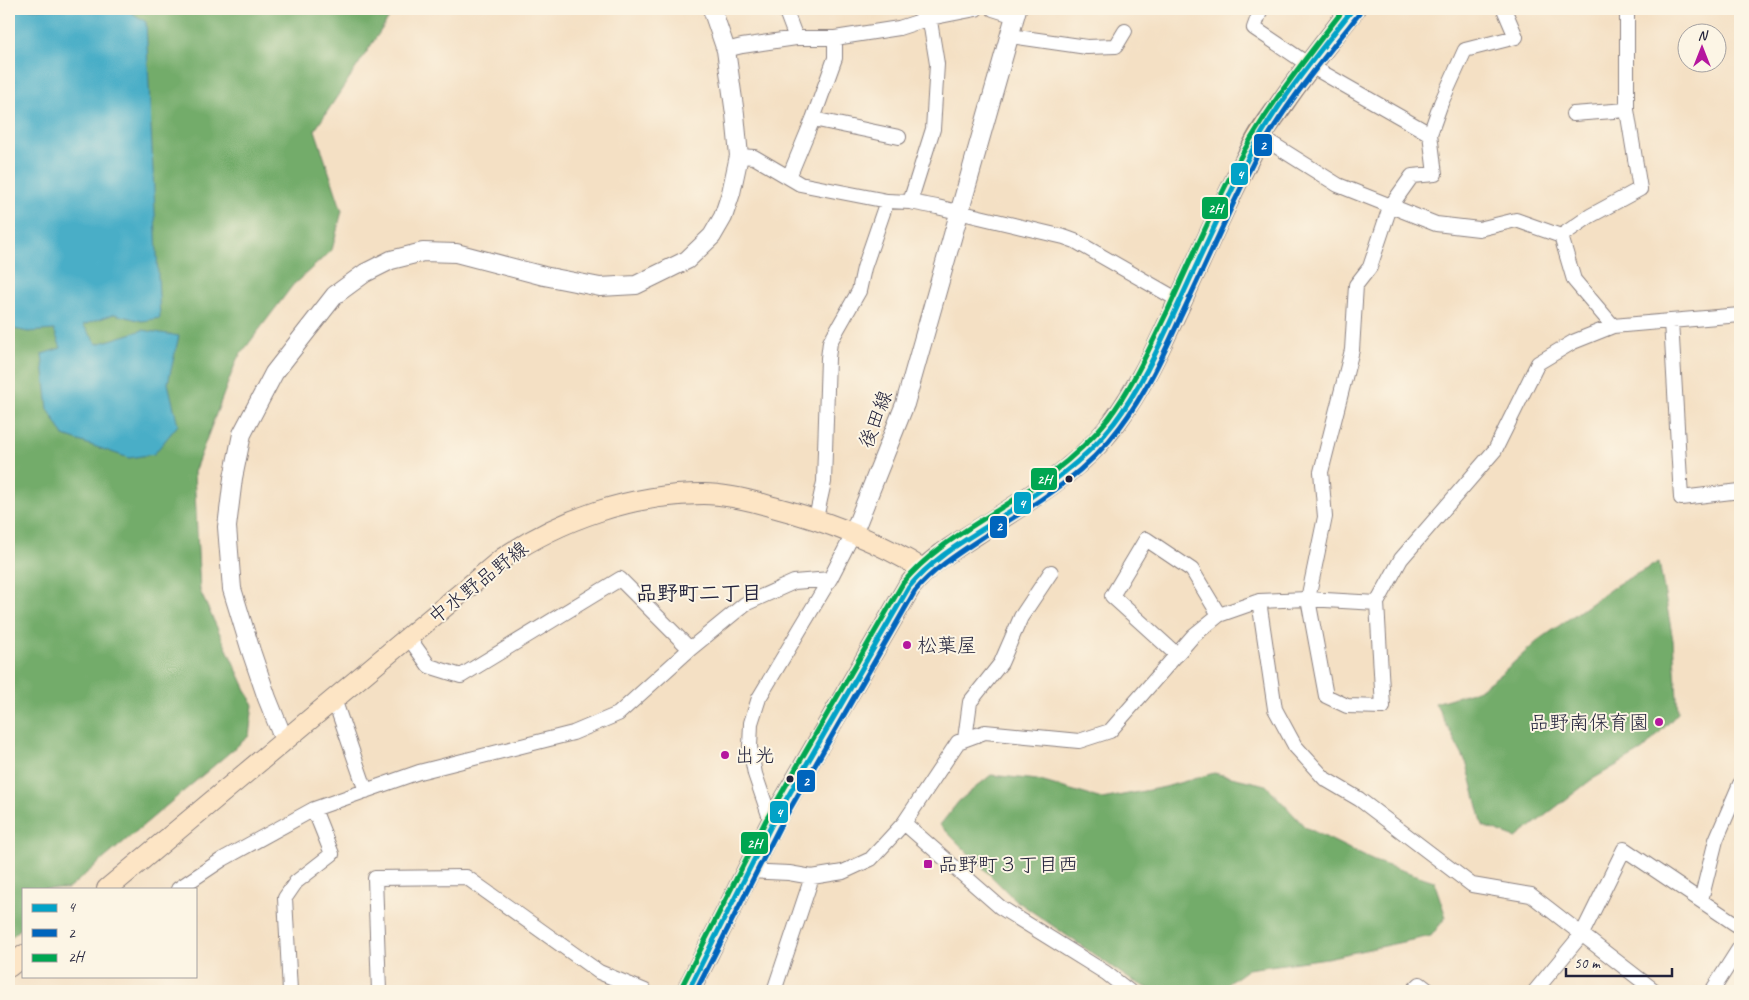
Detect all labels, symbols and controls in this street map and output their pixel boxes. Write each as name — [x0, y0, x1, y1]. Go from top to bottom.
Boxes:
north arrow — [1676, 22, 1726, 72]
text: N — [1698, 27, 1709, 44]
line badge: 2 — [1253, 133, 1273, 157]
text: 2 — [1260, 137, 1268, 154]
line badge: 4 — [1230, 162, 1249, 186]
text: 4 — [1237, 166, 1245, 183]
line badge: 2H — [1201, 196, 1229, 220]
text: 2H — [1208, 200, 1225, 217]
street label: 後田線 — [853, 387, 898, 452]
line badge: 2H — [1030, 467, 1058, 491]
text: 2H — [1037, 471, 1054, 488]
unlabelled marker — [1064, 474, 1074, 484]
line badge: 4 — [1013, 491, 1032, 515]
text: 4 — [1019, 495, 1027, 512]
line badge: 2 — [989, 515, 1008, 539]
text: 2 — [996, 518, 1004, 535]
street label: 中水野品野線 — [423, 536, 533, 629]
district label: 品野町二丁目 — [636, 580, 762, 606]
place label: 松葉屋 — [917, 633, 977, 658]
marker: 松葉屋 — [901, 639, 913, 651]
place label: 品野南保育園 — [1529, 710, 1649, 735]
marker: 品野南保育園 — [1653, 716, 1665, 728]
place label: 出光 — [735, 743, 775, 768]
marker: 出光 — [719, 749, 731, 761]
line badge: 2 — [796, 769, 816, 793]
text: 2 — [803, 773, 811, 790]
unlabelled marker — [785, 774, 795, 784]
line badge: 4 — [769, 800, 789, 824]
text: 4 — [776, 804, 784, 821]
line badge: 2H — [740, 831, 769, 855]
text: 2H — [747, 835, 764, 852]
place label: 品野町３丁目西 — [938, 852, 1078, 877]
marker: 品野町３丁目西 — [922, 858, 934, 870]
legend — [22, 888, 198, 978]
text: 4 — [68, 898, 76, 917]
text: 2 — [68, 924, 76, 943]
scale bar — [1566, 945, 1673, 977]
text: 2H — [68, 948, 86, 967]
text: 50 m — [1574, 954, 1601, 973]

